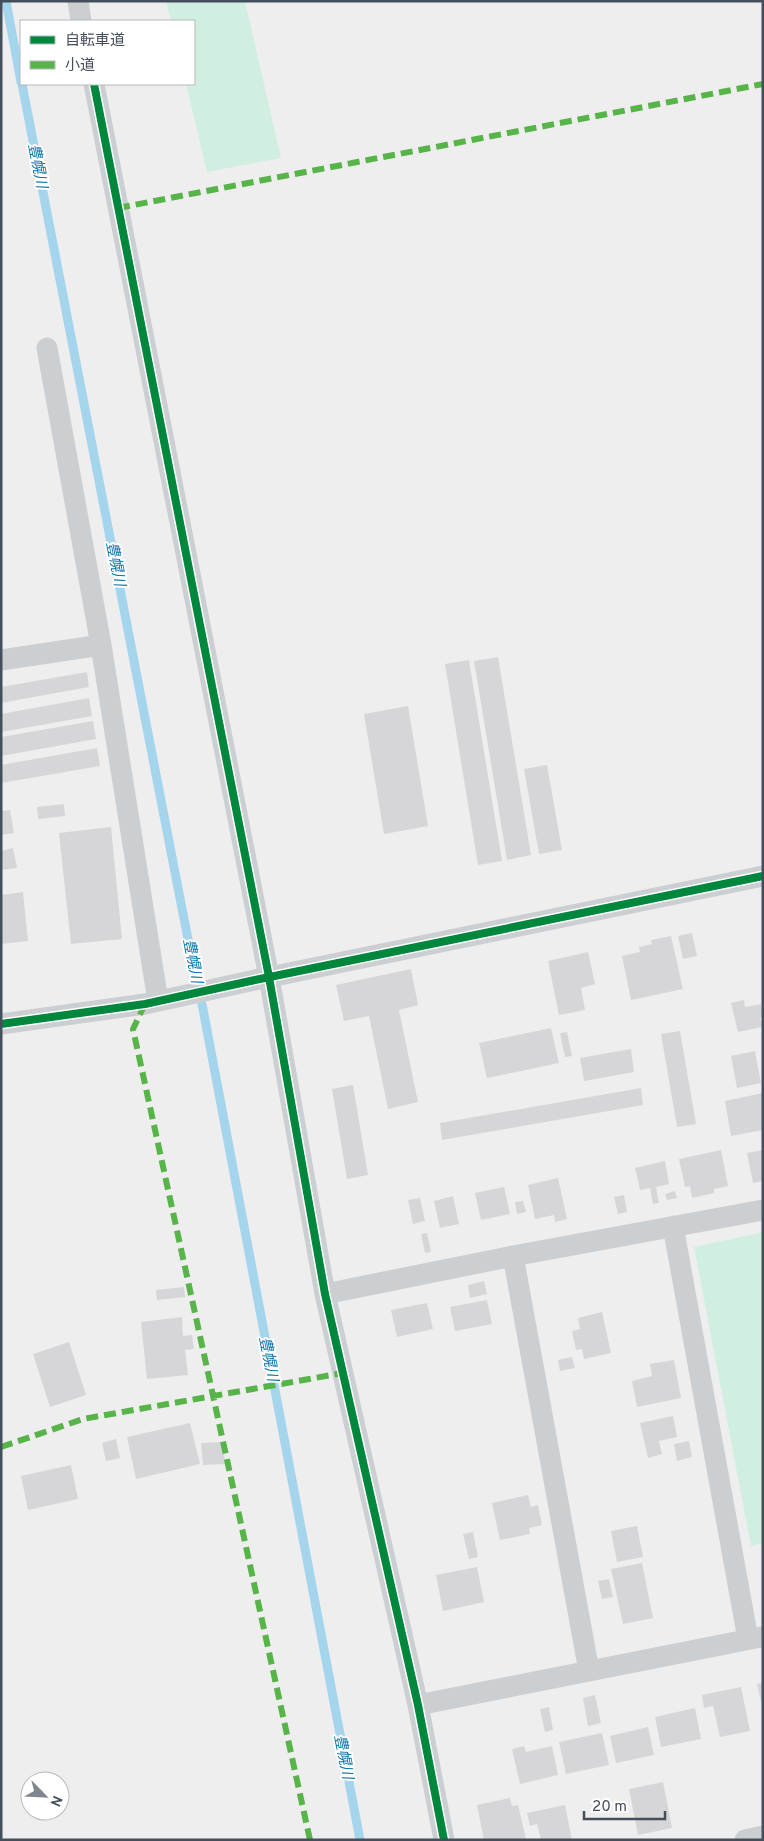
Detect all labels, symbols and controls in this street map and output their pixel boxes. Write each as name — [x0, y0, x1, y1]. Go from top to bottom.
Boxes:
legend — [20, 20, 195, 85]
text: 自転車道 — [65, 32, 125, 51]
text: 小道 — [65, 57, 95, 76]
water label: 豊幌川 — [23, 142, 51, 192]
water label: 豊幌川 — [101, 540, 129, 590]
water label: 豊幌川 — [178, 937, 206, 987]
water label: 豊幌川 — [254, 1335, 282, 1385]
water label: 豊幌川 — [329, 1733, 357, 1783]
north arrow — [20, 1771, 70, 1821]
scale bar — [584, 1788, 665, 1820]
text: N — [46, 1793, 65, 1809]
text: 20 m — [592, 1798, 627, 1817]

